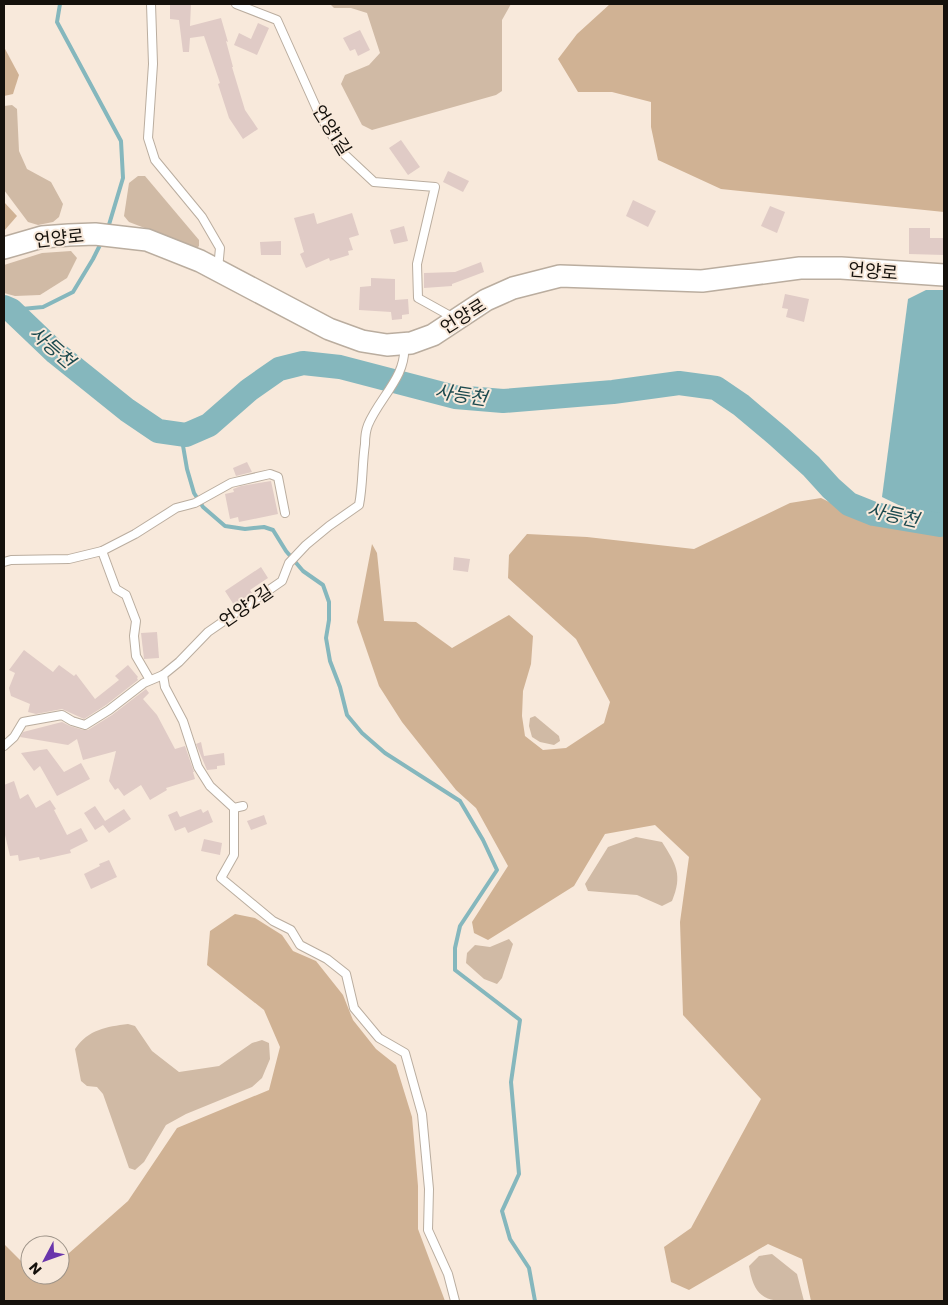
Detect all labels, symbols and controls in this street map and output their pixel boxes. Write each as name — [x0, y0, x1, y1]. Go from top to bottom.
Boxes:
street label: 언양1길 — [307, 100, 357, 160]
street label: 언양로 — [33, 223, 85, 253]
street label: 언양로 — [847, 256, 899, 286]
street label: 언양로 — [435, 292, 491, 340]
water label: 사등천 — [23, 320, 82, 375]
water label: 사등천 — [433, 378, 491, 413]
water label: 사등천 — [864, 496, 923, 534]
street label: 언양2길 — [214, 579, 278, 633]
north arrow — [20, 1235, 70, 1285]
text: N — [24, 1258, 46, 1279]

